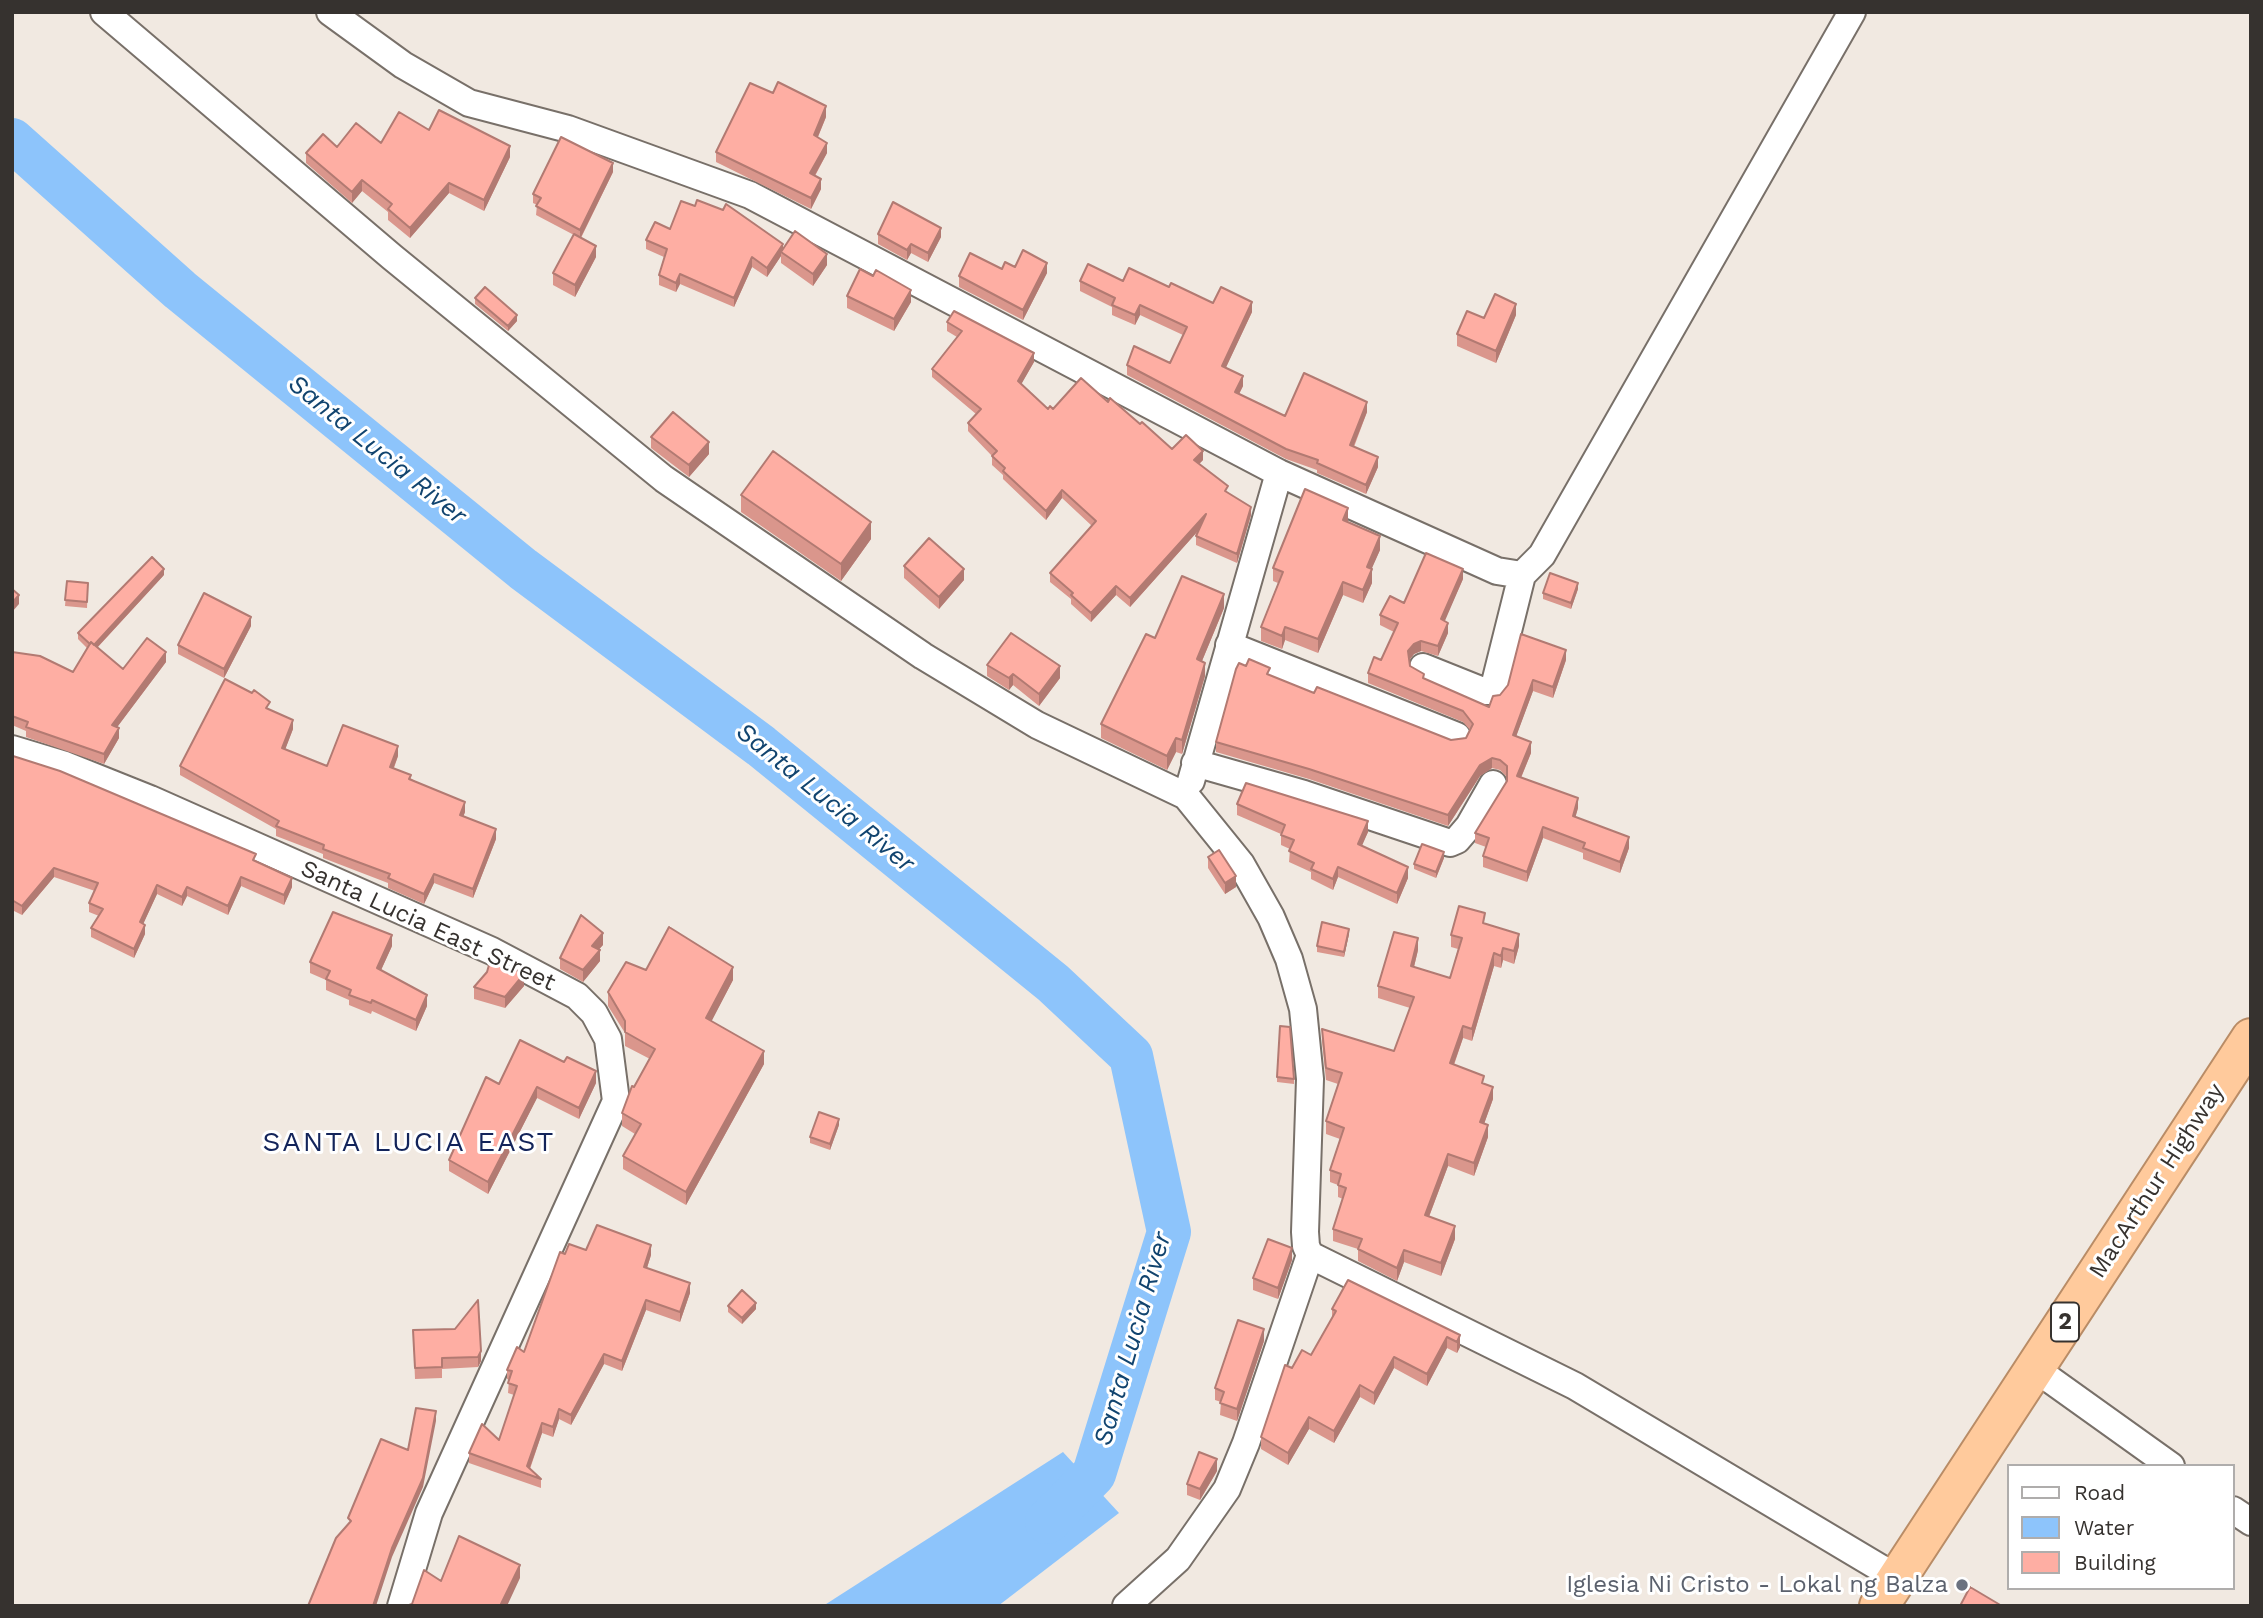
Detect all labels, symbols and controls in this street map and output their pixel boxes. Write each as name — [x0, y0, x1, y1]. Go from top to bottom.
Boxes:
water label: Santa Lucia River — [281, 368, 473, 532]
water label: Santa Lucia River — [729, 716, 921, 880]
street label: Santa Lucia East Street — [296, 854, 560, 998]
street label: MacArthur Highway — [2083, 1078, 2231, 1284]
district label: SANTA LUCIA EAST — [265, 1126, 553, 1160]
water label: Santa Lucia River — [1088, 1229, 1178, 1449]
road number: 2 — [2051, 1302, 2079, 1342]
legend — [2008, 1464, 2235, 1590]
text: Road — [2074, 1480, 2125, 1505]
text: Water — [2074, 1515, 2134, 1540]
text: Building — [2074, 1550, 2156, 1575]
place label: Iglesia Ni Cristo - Lokal ng Balza — [1566, 1571, 1948, 1599]
marker: Iglesia Ni Cristo - Lokal ng Balza — [1954, 1577, 1970, 1593]

